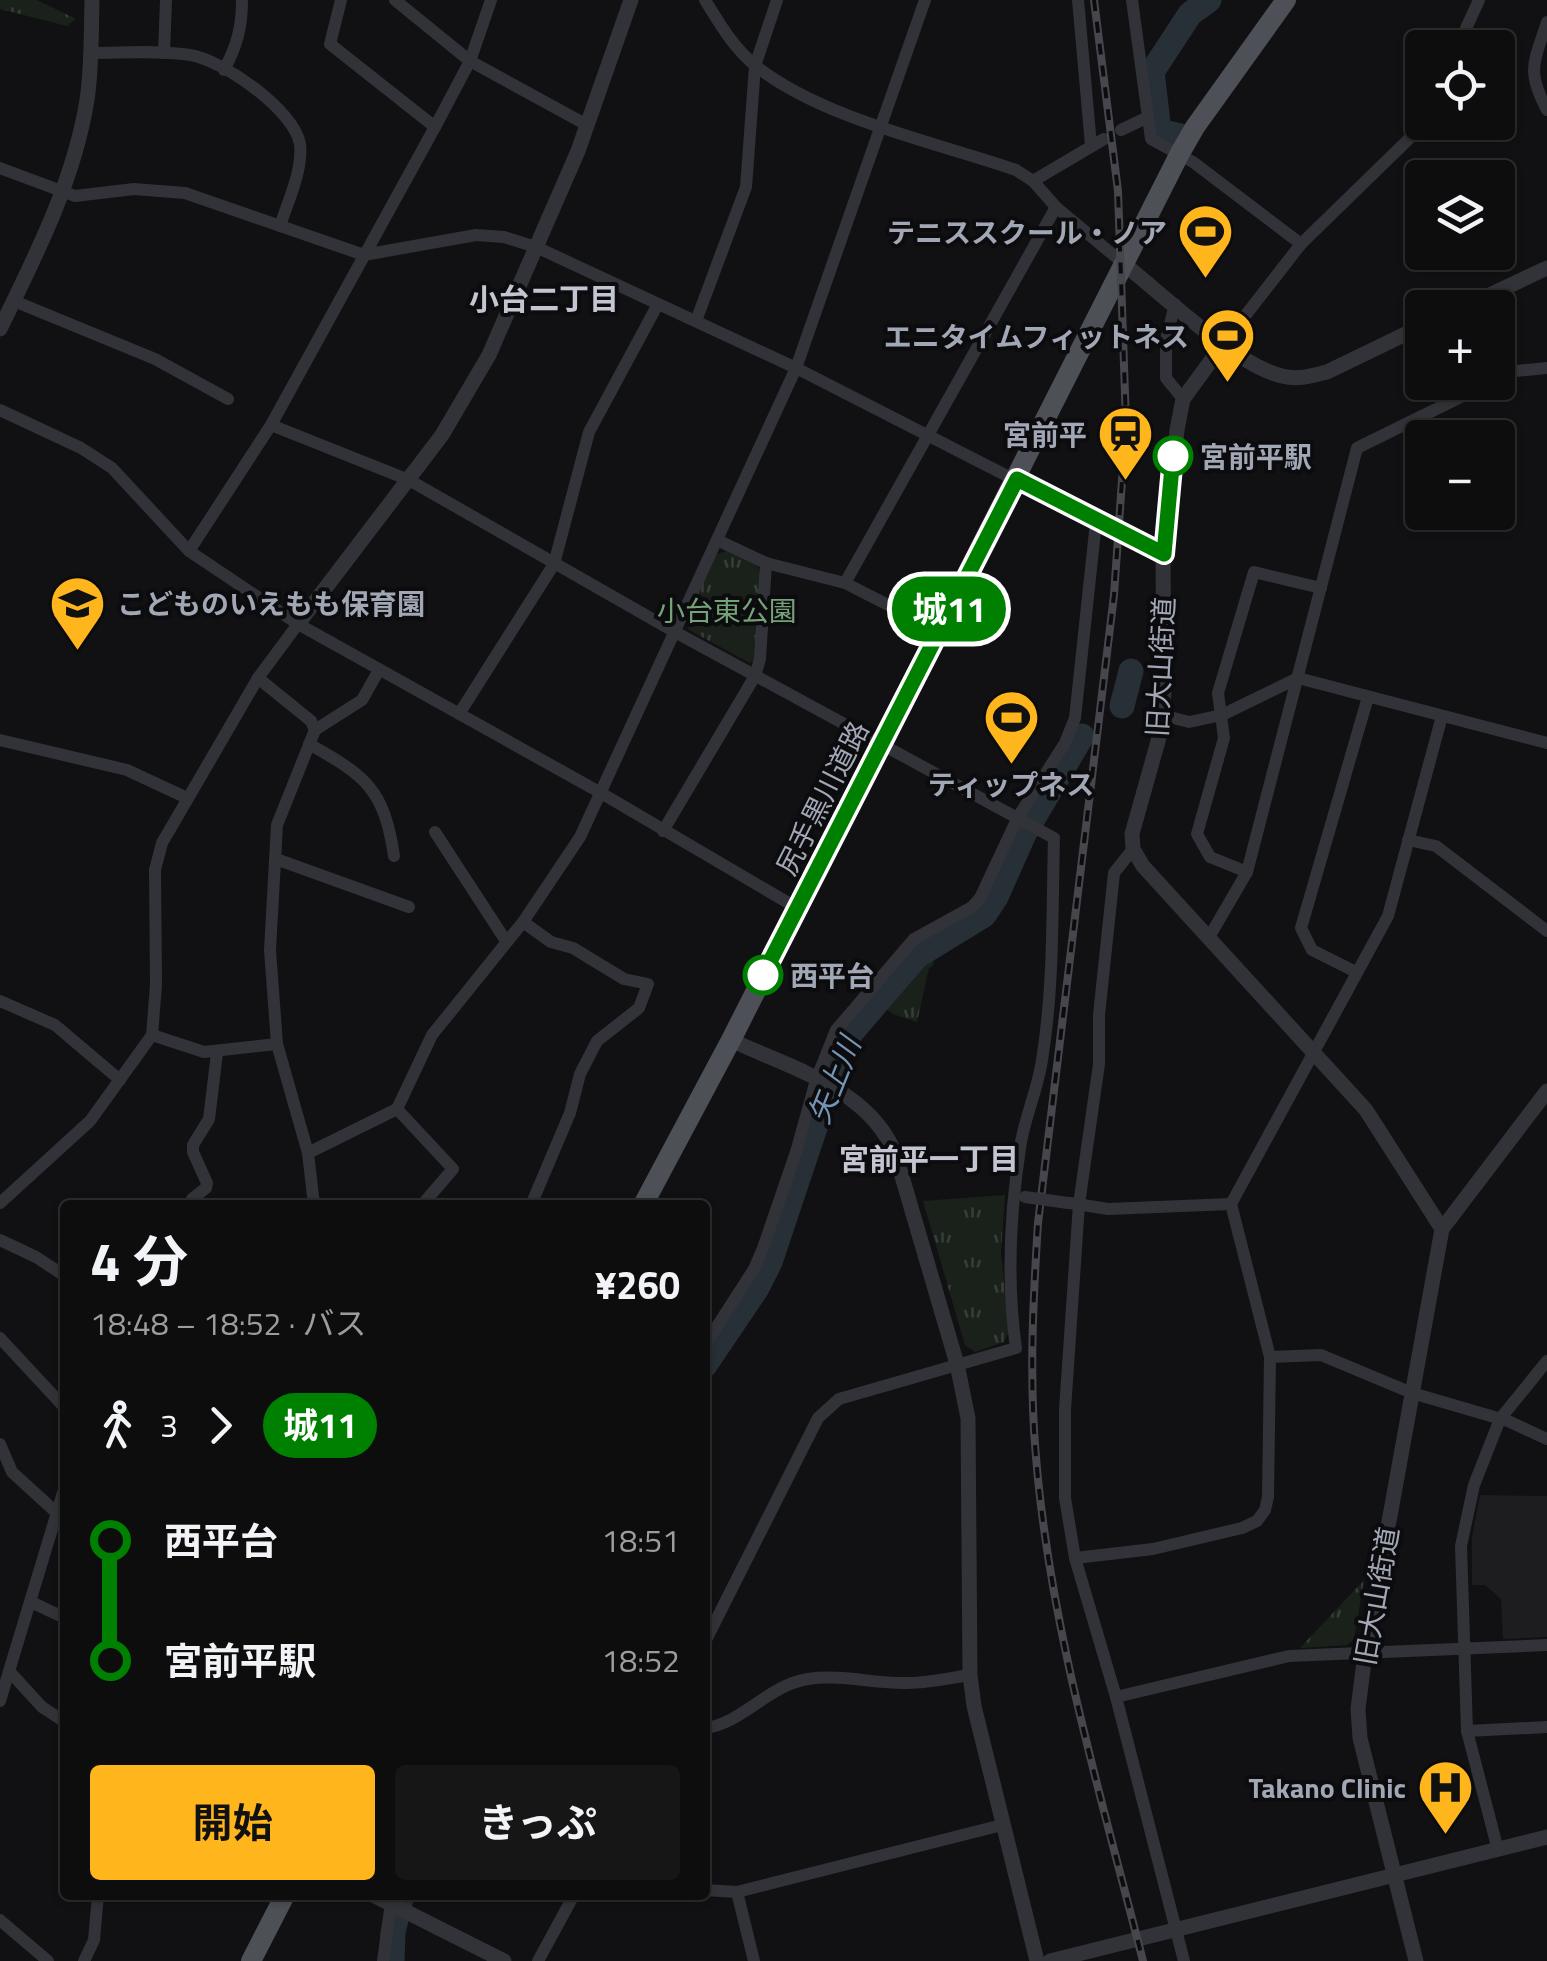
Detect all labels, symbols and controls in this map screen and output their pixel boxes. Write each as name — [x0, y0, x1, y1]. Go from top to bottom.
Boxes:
map controls — [1405, 30, 1515, 530]
button: locate — [1405, 30, 1515, 140]
button: layers — [1405, 160, 1515, 270]
sports icon: テニススクール・ノア — [1176, 202, 1236, 281]
place label: テニススクール・ノア — [887, 211, 1167, 254]
district label: 小台二丁目 — [469, 276, 619, 322]
button: + — [1405, 290, 1515, 400]
sports icon: エニタイムフィットネス — [1198, 306, 1258, 385]
place label: エニタイムフィットネス — [884, 315, 1189, 358]
station icon: 宮前平 — [1096, 404, 1156, 483]
place label: 宮前平 — [1003, 413, 1087, 456]
button: − — [1405, 420, 1515, 530]
place label: 宮前平駅 — [1200, 435, 1312, 478]
marker: 宮前平駅 — [1154, 437, 1192, 475]
school or university icon: こどものいえもも保育園 — [48, 573, 108, 652]
line badge: 城11 — [892, 576, 1006, 642]
place label: こどものいえもも保育園 — [117, 582, 425, 625]
text: 城11 — [912, 582, 986, 636]
park label: 小台東公園 — [657, 589, 797, 632]
street label: 旧大山街道 — [1135, 596, 1185, 738]
sports icon: ティップネス — [981, 688, 1041, 767]
street label: 尻手黒川道路 — [765, 713, 879, 883]
place label: ティップネス — [928, 763, 1094, 806]
place label: 西平台 — [790, 954, 874, 997]
marker: 西平台 — [744, 956, 782, 994]
water label: 矢上川 — [796, 1027, 873, 1130]
district label: 宮前平一丁目 — [839, 1136, 1019, 1182]
text: 4 分 — [90, 1219, 188, 1302]
text: ¥260 — [595, 1256, 680, 1314]
text: 18:48 – 18:52 · バス — [90, 1299, 367, 1347]
icon: walk — [90, 1398, 145, 1453]
icon: forward — [193, 1398, 248, 1453]
text: 城11 — [283, 1398, 357, 1452]
text: 3 — [160, 1401, 178, 1449]
text: 西平台 — [164, 1512, 278, 1570]
text: 18:51 — [601, 1516, 680, 1564]
street label: 旧大山街道 — [1343, 1523, 1409, 1669]
text: 宮前平駅 — [164, 1632, 316, 1690]
text: 18:52 — [601, 1636, 680, 1684]
hospital icon: Takano Clinic — [1415, 1757, 1475, 1836]
button: 開始 — [90, 1765, 375, 1880]
button: きっぷ — [395, 1765, 680, 1880]
place label: Takano Clinic — [1249, 1766, 1406, 1809]

